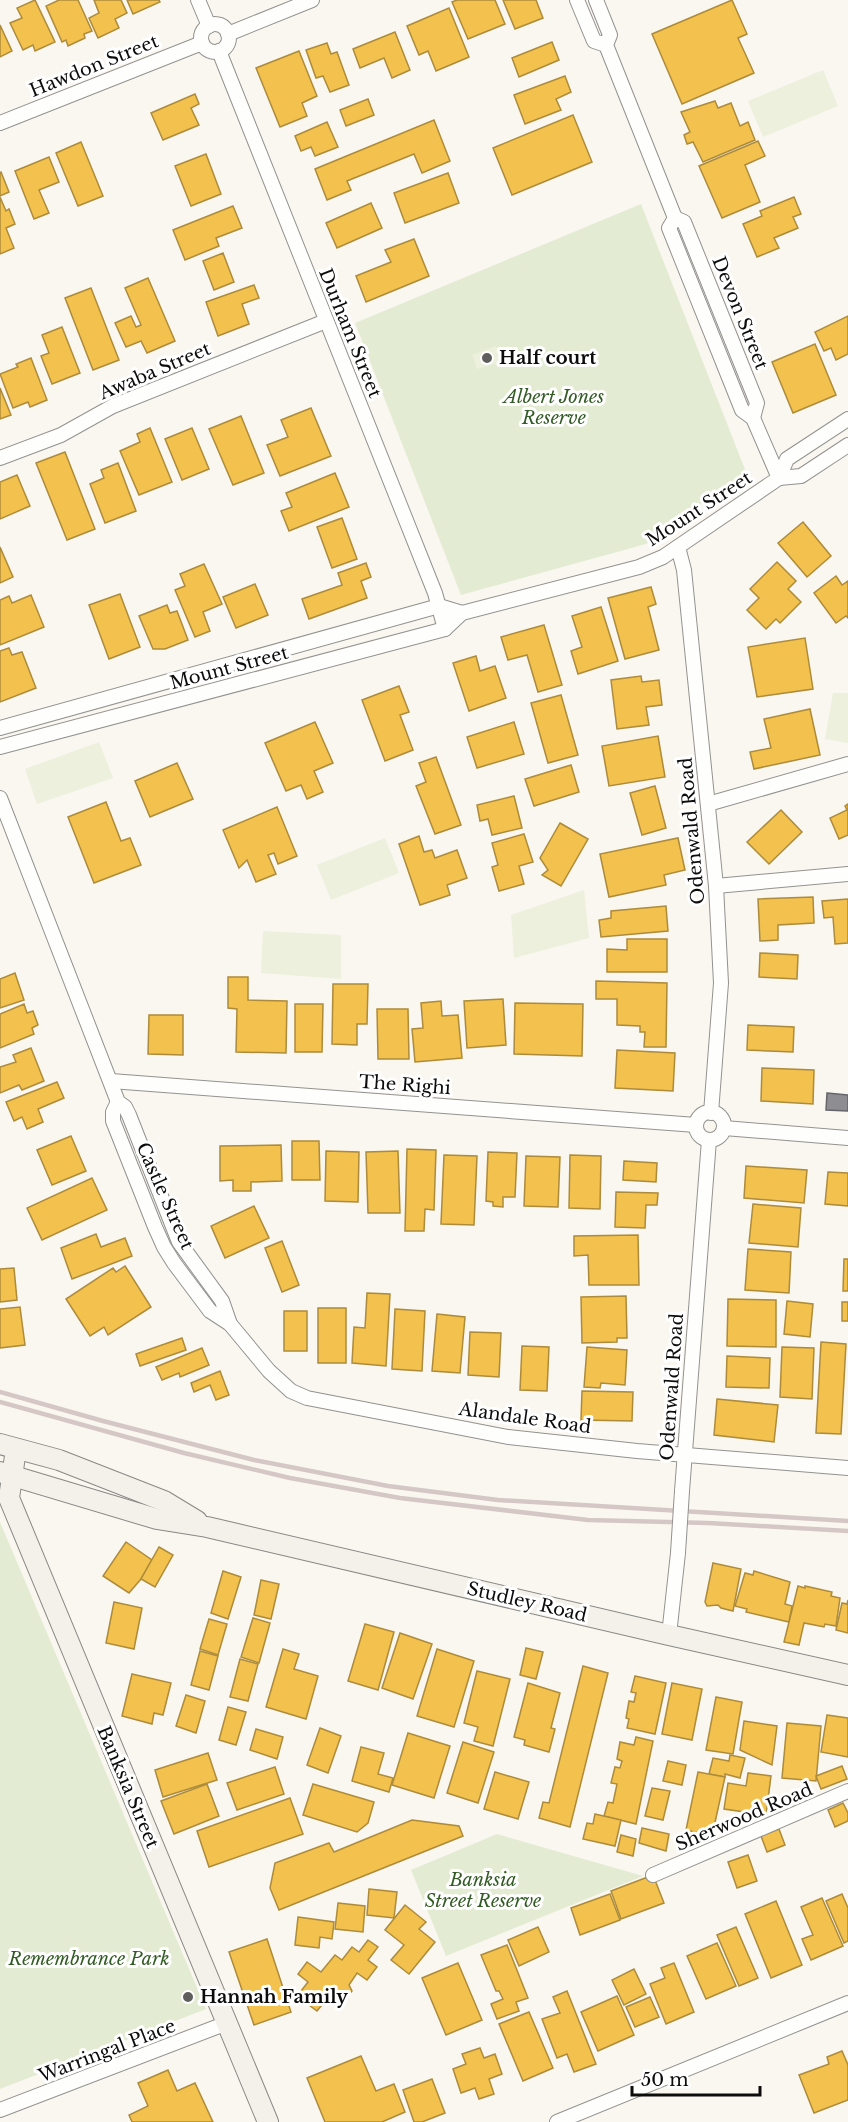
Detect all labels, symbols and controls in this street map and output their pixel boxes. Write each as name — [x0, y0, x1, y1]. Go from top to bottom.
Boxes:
street label: Hawdon Street — [26, 30, 162, 102]
street label: Devon Street — [707, 253, 773, 373]
street label: Durham Street — [314, 265, 386, 401]
street label: Awaba Street — [95, 338, 214, 405]
place label: Half court — [499, 347, 596, 369]
marker: Half court — [480, 351, 494, 365]
park label: Albert Jones Reserve — [502, 386, 604, 429]
street label: Mount Street — [642, 467, 756, 551]
street label: Mount Street — [167, 642, 291, 694]
street label: Odenwald Road — [675, 756, 709, 906]
street label: The Righi — [358, 1071, 452, 1099]
street label: Castle Street — [132, 1139, 198, 1253]
street label: Odenwald Road — [656, 1313, 688, 1461]
street label: Alandale Road — [456, 1398, 593, 1438]
street label: Studley Road — [465, 1578, 589, 1626]
street label: Banksia Street — [92, 1723, 164, 1852]
street label: Sherwood Road — [672, 1778, 816, 1856]
park label: Banksia Street Reserve — [425, 1869, 541, 1912]
park label: Remembrance Park — [8, 1948, 169, 1970]
place label: Hannah Family — [200, 1986, 348, 2008]
marker: Hannah Family — [181, 1990, 195, 2004]
street label: Warringal Place — [34, 2015, 179, 2088]
scale bar — [632, 2059, 760, 2097]
text: 50 m — [641, 2069, 689, 2091]

